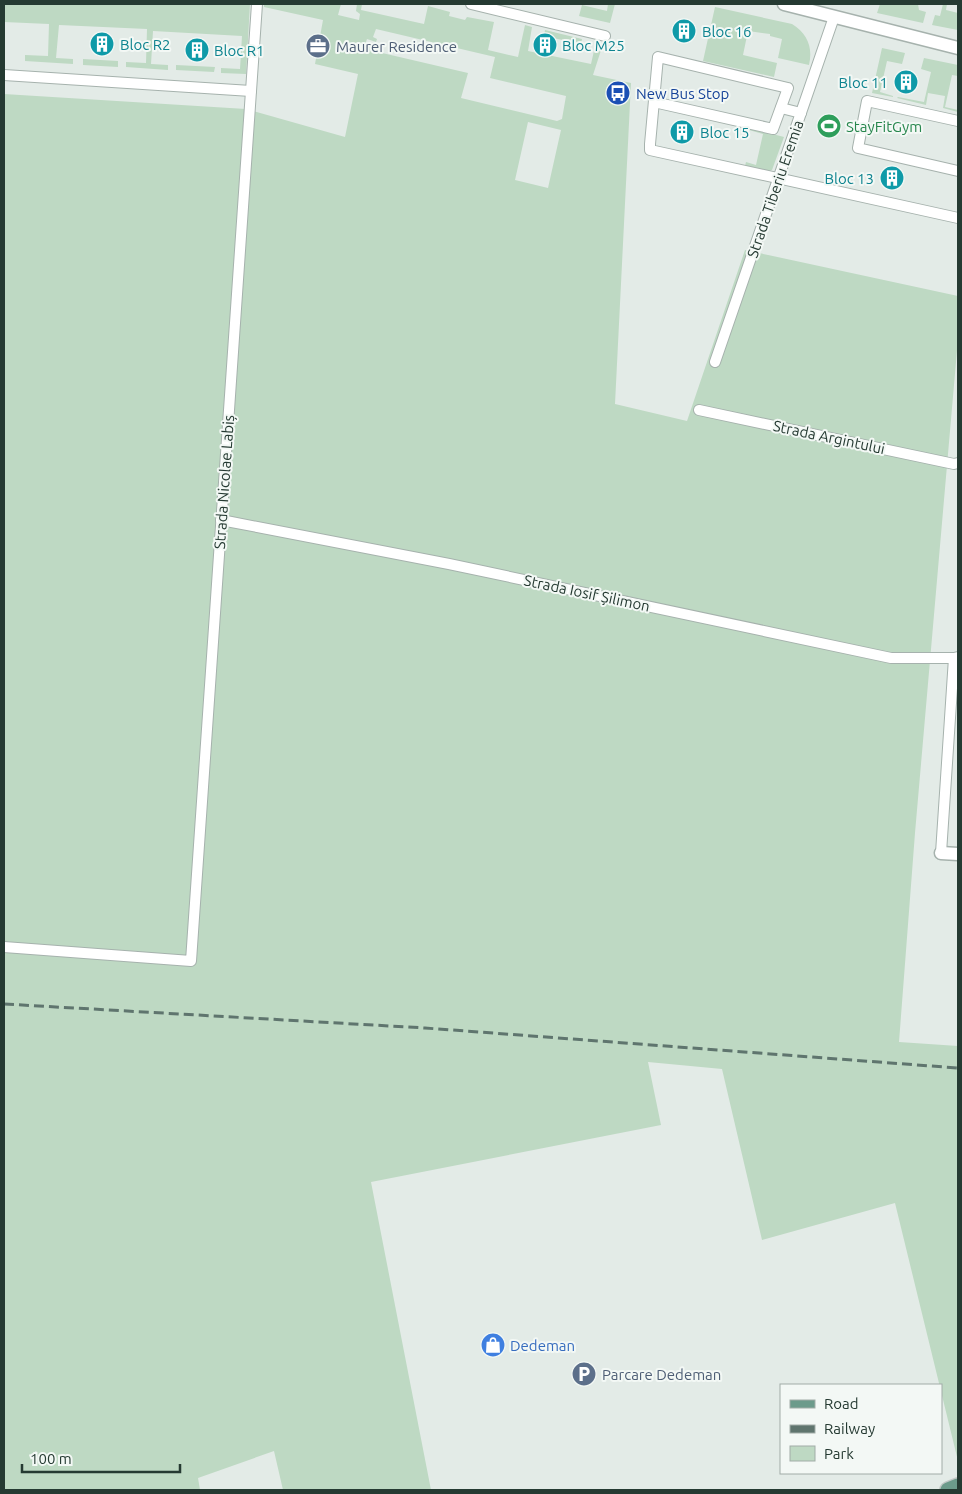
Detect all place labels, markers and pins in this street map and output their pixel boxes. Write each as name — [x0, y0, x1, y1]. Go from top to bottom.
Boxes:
building icon: Bloc 16 — [671, 18, 697, 44]
place label: Bloc 16 — [702, 23, 752, 40]
building icon: Bloc R2 — [89, 31, 115, 57]
building icon: Bloc M25 — [532, 32, 558, 58]
office icon: Maurer Residence — [305, 33, 331, 59]
place label: Bloc R2 — [120, 36, 170, 53]
building icon: Bloc R1 — [184, 37, 210, 63]
place label: Bloc M25 — [562, 37, 625, 54]
place label: Maurer Residence — [336, 38, 457, 55]
place label: Bloc R1 — [214, 42, 264, 59]
building icon: Bloc 11 — [893, 69, 919, 95]
place label: Bloc 11 — [838, 74, 888, 91]
bus stop icon: New Bus Stop — [605, 80, 631, 106]
place label: New Bus Stop — [636, 85, 729, 102]
sports icon: StayFitGym — [816, 113, 842, 139]
place label: StayFitGym — [846, 118, 922, 135]
building icon: Bloc 15 — [669, 119, 695, 145]
place label: Bloc 15 — [700, 124, 750, 141]
building icon: Bloc 13 — [879, 165, 905, 191]
place label: Bloc 13 — [824, 170, 874, 187]
shop icon: Dedeman — [480, 1332, 506, 1358]
place label: Dedeman — [510, 1337, 575, 1354]
parking icon: Parcare Dedeman — [571, 1361, 597, 1387]
place label: Parcare Dedeman — [602, 1366, 721, 1383]

